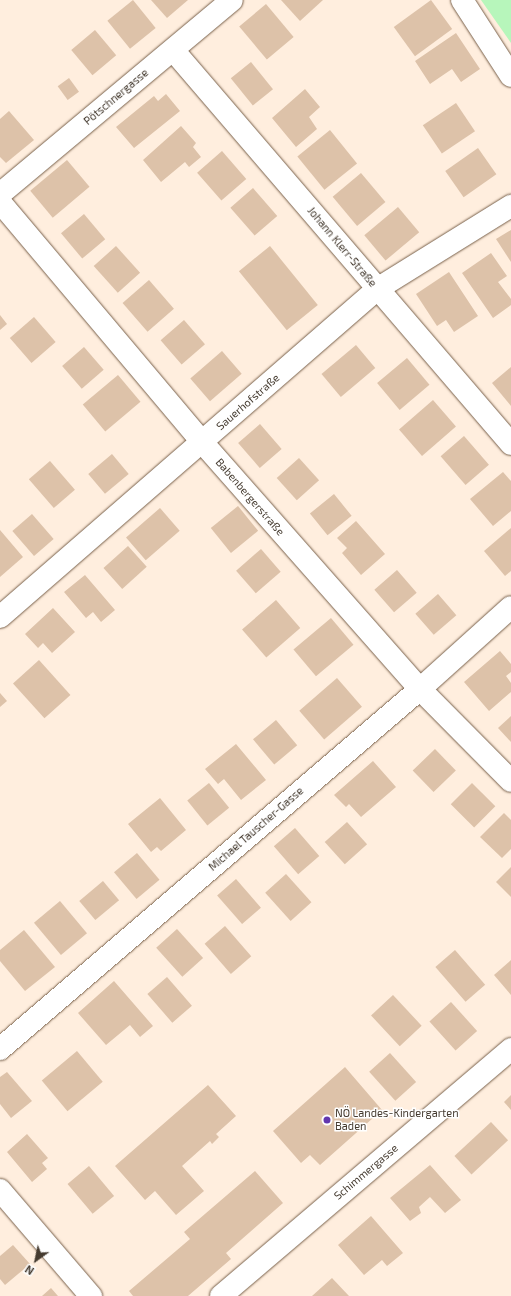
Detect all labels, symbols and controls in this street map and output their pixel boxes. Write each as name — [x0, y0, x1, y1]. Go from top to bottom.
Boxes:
street label: Pötschnergasse — [81, 66, 151, 128]
street label: Johann Klerr-Straße — [305, 204, 379, 290]
street label: Sauerhofstraße — [214, 371, 282, 433]
street label: Babenbergerstraße — [213, 456, 287, 538]
street label: Michael Tauscher-Gasse — [206, 784, 306, 874]
place label: NÖ Landes-Kindergarten Baden — [335, 1107, 459, 1133]
marker: NÖ Landes-Kindergarten Baden — [322, 1115, 332, 1125]
street label: Schimmergasse — [331, 1141, 401, 1203]
north arrow — [16, 1240, 56, 1280]
text: N — [22, 1263, 36, 1278]

